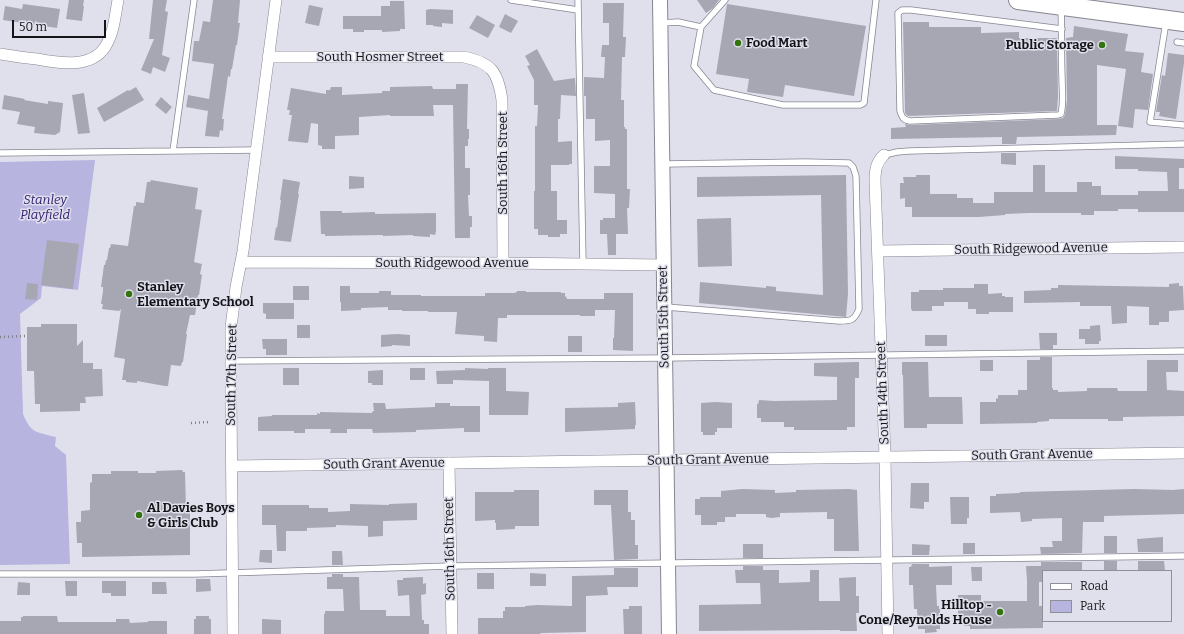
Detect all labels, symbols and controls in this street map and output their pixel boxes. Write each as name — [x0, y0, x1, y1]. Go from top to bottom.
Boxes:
scale bar — [14, 12, 108, 38]
text: 50 m — [19, 20, 47, 34]
place label: Food Mart — [746, 35, 808, 51]
place label: Public Storage — [1006, 37, 1094, 53]
marker: Food Mart — [733, 38, 743, 48]
marker: Public Storage — [1097, 40, 1107, 50]
street label: South Hosmer Street — [317, 49, 443, 65]
street label: South 16th Street — [495, 111, 511, 215]
park label: Stanley Playfield — [20, 192, 70, 223]
street label: South Ridgewood Avenue — [954, 240, 1108, 258]
street label: South Ridgewood Avenue — [375, 255, 529, 271]
street label: South 15th Street — [655, 266, 673, 368]
place label: Stanley Elementary School — [137, 279, 254, 310]
marker: Stanley Elementary School — [124, 289, 134, 299]
street label: South 17th Street — [223, 324, 241, 426]
street label: South 14th Street — [873, 341, 893, 445]
street label: South Grant Avenue — [971, 446, 1093, 464]
street label: South Grant Avenue — [647, 451, 769, 469]
street label: South Grant Avenue — [323, 455, 445, 473]
street label: South 16th Street — [441, 497, 459, 601]
place label: Al Davies Boys & Girls Club — [147, 500, 235, 531]
marker: Al Davies Boys & Girls Club — [134, 510, 144, 520]
legend — [1042, 570, 1172, 622]
text: Road — [1080, 579, 1108, 593]
place label: Hilltop - Cone/Reynolds House — [858, 597, 992, 628]
text: Park — [1080, 599, 1105, 613]
marker: Hilltop - Cone/Reynolds House — [995, 607, 1005, 617]

